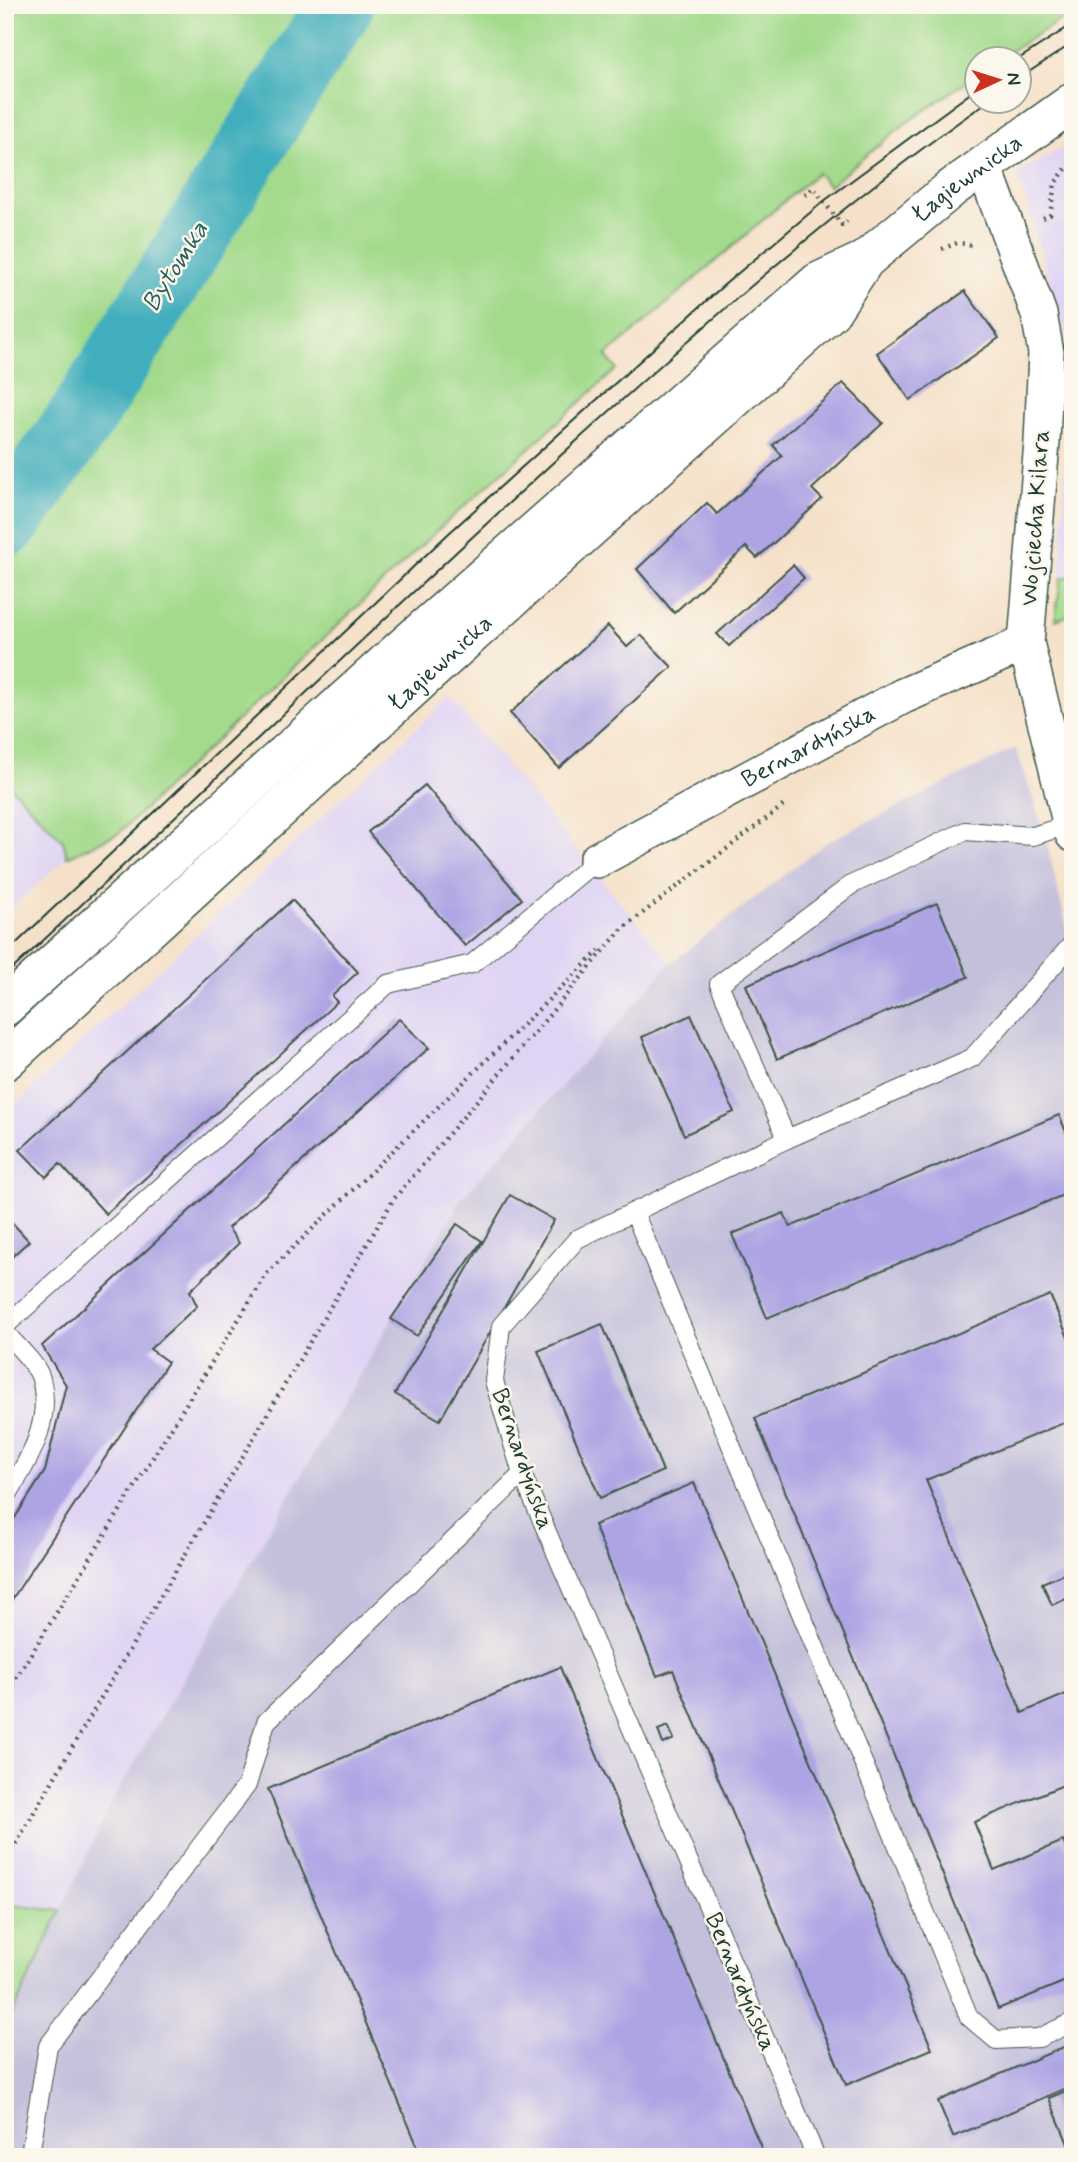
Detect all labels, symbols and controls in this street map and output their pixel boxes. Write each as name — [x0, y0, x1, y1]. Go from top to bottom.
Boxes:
north arrow — [962, 46, 1032, 116]
text: N — [1001, 72, 1026, 86]
street label: Łagiewnicka — [906, 127, 1029, 230]
water label: Bytomka — [135, 215, 217, 319]
street label: Wojciecha Kilara — [1014, 429, 1058, 607]
street label: Łagiewnicka — [382, 608, 499, 718]
street label: Bernardyńska — [736, 698, 881, 795]
street label: Bernardyńska — [483, 1384, 561, 1534]
street label: Bernardyńska — [697, 1908, 783, 2056]

